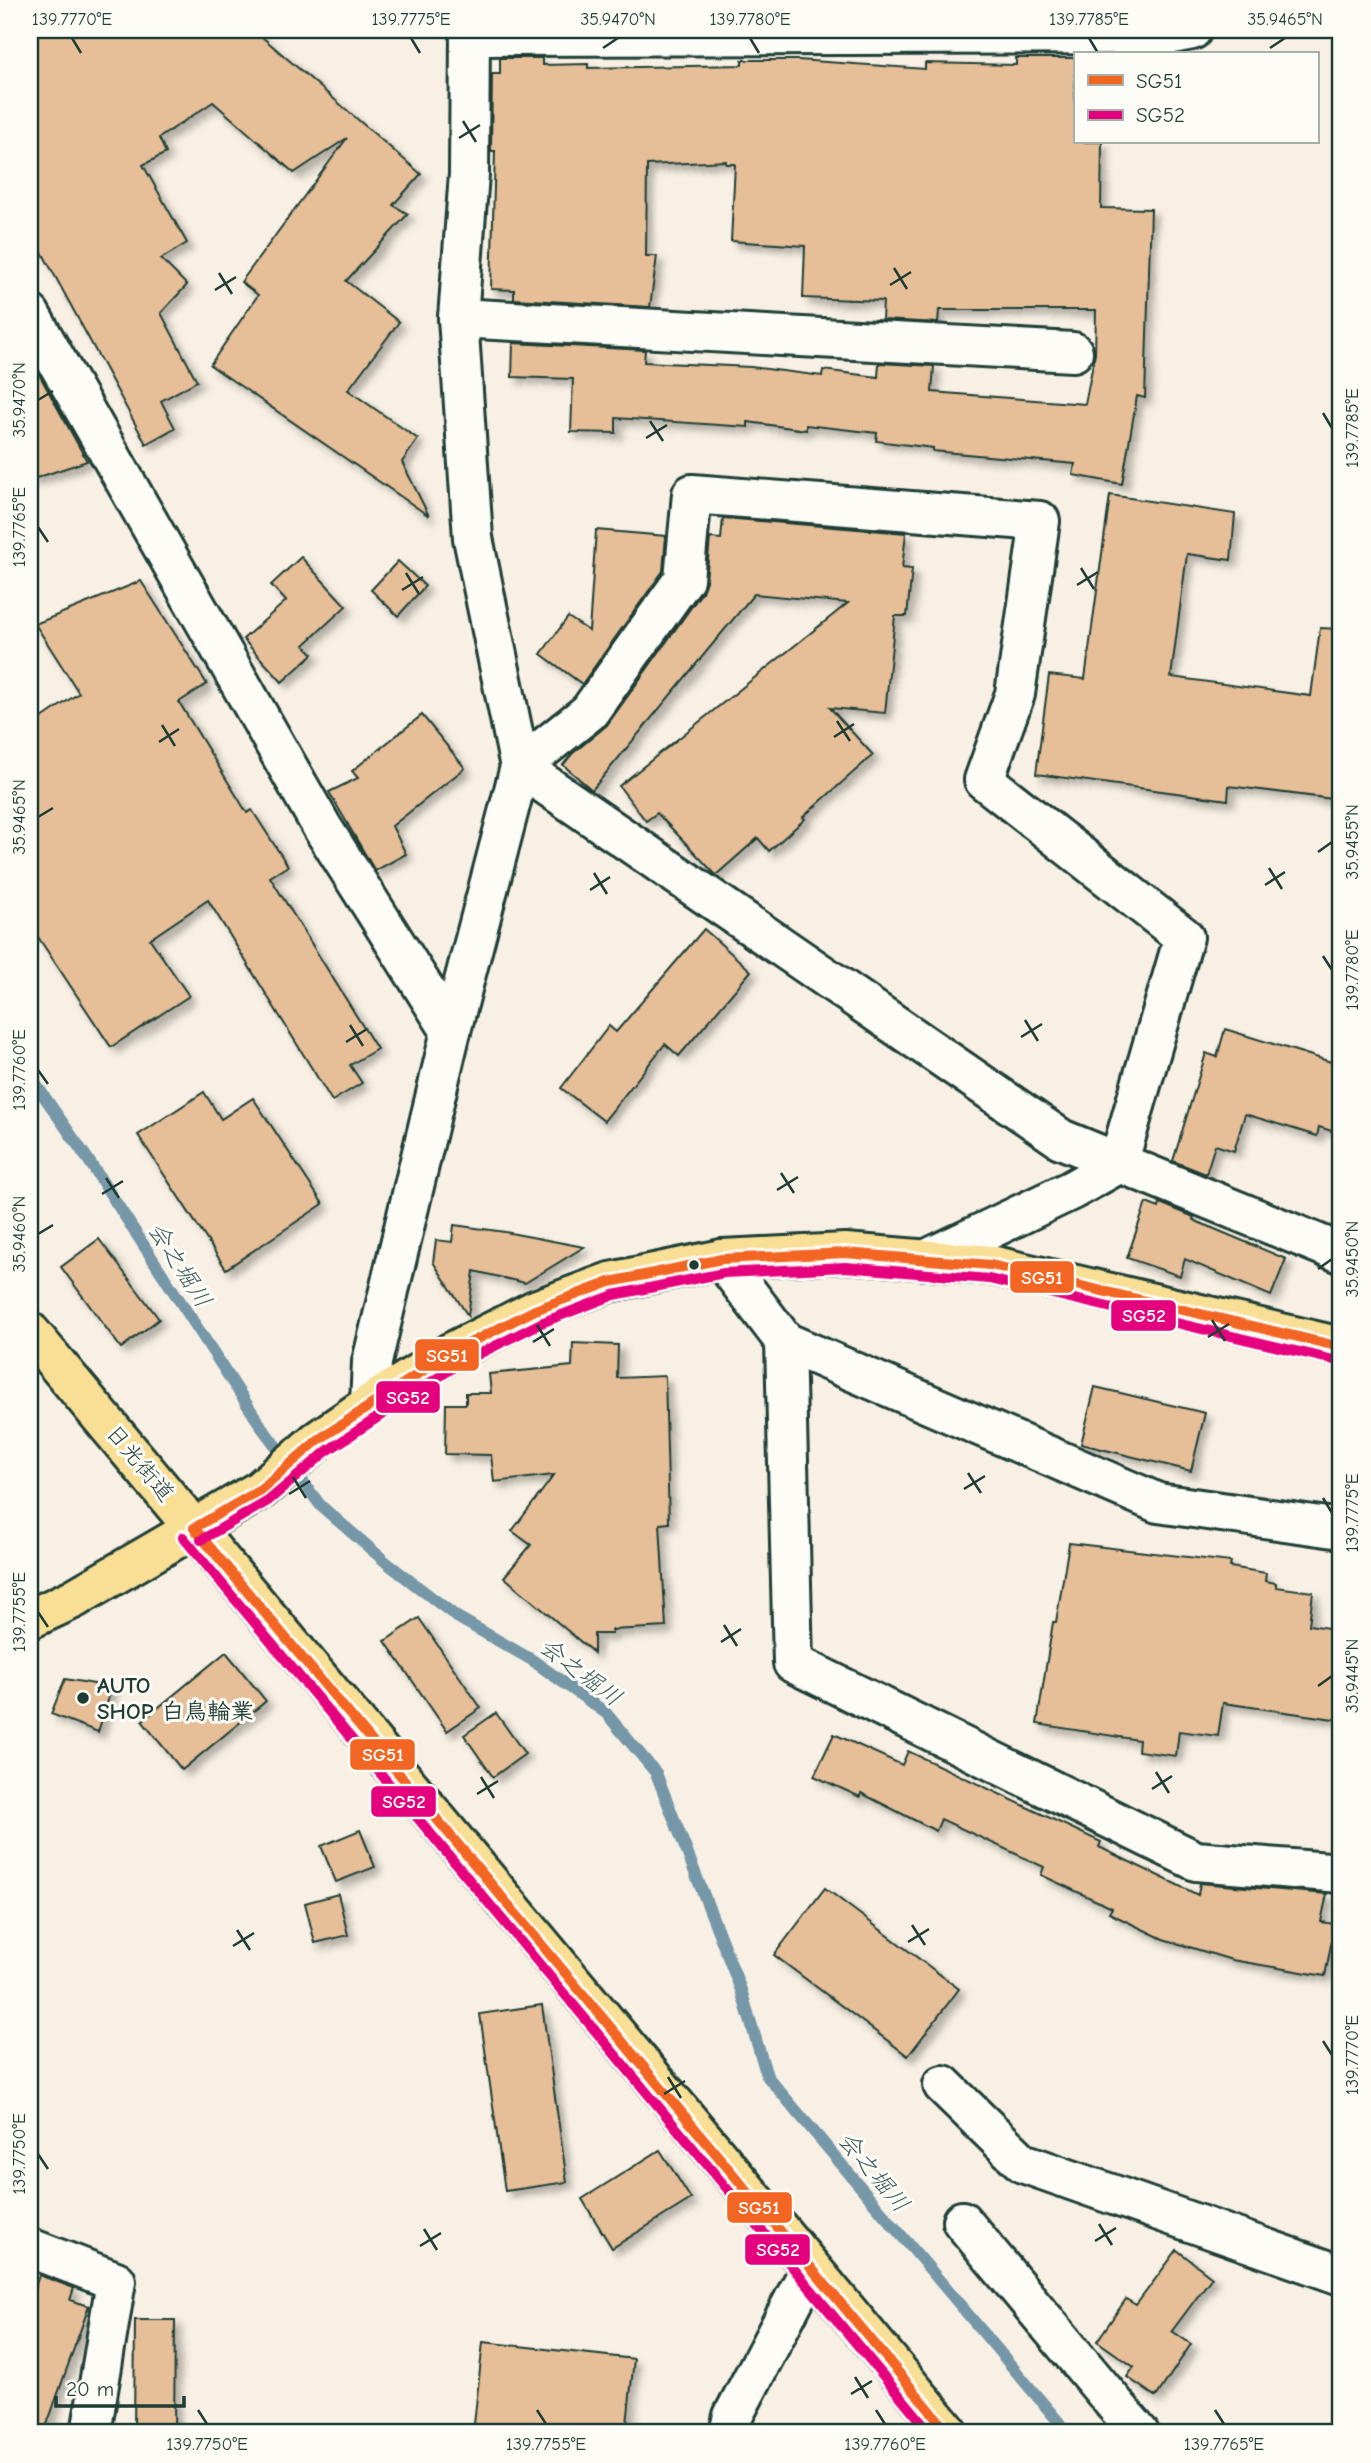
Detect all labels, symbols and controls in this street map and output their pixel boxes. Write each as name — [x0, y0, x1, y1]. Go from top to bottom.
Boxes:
text: 139.7770°E — [32, 9, 112, 30]
text: 139.7775°E — [371, 9, 451, 30]
text: 35.9470°N — [580, 9, 656, 30]
text: 139.7780°E — [709, 9, 791, 30]
text: 139.7785°E — [1049, 9, 1129, 30]
text: 35.9465°N — [1247, 9, 1323, 30]
legend — [1074, 52, 1318, 144]
text: SG51 — [1136, 69, 1182, 93]
text: SG52 — [1136, 103, 1185, 127]
text: 35.9470°N — [9, 362, 30, 438]
text: 139.7785°E — [1342, 388, 1363, 468]
text: 139.7765°E — [9, 487, 30, 567]
text: 35.9465°N — [9, 779, 30, 855]
text: 35.9455°N — [1342, 804, 1363, 880]
text: 139.7780°E — [1342, 929, 1363, 1011]
text: 139.7760°E — [9, 1029, 30, 1111]
text: 35.9460°N — [9, 1196, 30, 1272]
water label: 会之堀川 — [142, 1217, 218, 1313]
text: 35.9450°N — [1342, 1221, 1363, 1297]
unlabelled marker — [687, 1258, 701, 1272]
line badge: SG51 — [1009, 1260, 1075, 1294]
text: SG51 — [1021, 1267, 1063, 1289]
line badge: SG52 — [1110, 1299, 1177, 1332]
text: SG52 — [1122, 1305, 1166, 1327]
line badge: SG51 — [414, 1338, 480, 1372]
text: SG51 — [426, 1345, 468, 1367]
line badge: SG52 — [375, 1380, 441, 1414]
text: SG52 — [386, 1387, 430, 1409]
street label: 日光街道 — [100, 1419, 180, 1507]
text: 139.7775°E — [1342, 1473, 1363, 1553]
text: 139.7755°E — [9, 1572, 30, 1652]
water label: 会之堀川 — [534, 1632, 628, 1712]
text: 35.9445°N — [1342, 1639, 1363, 1713]
place label: AUTO SHOP 白鳥輪業 — [97, 1672, 254, 1725]
marker: AUTO SHOP 白鳥輪業 — [75, 1690, 91, 1706]
line badge: SG51 — [349, 1738, 416, 1771]
text: SG51 — [362, 1744, 404, 1766]
line badge: SG52 — [370, 1785, 437, 1818]
text: SG52 — [382, 1791, 426, 1813]
text: 139.7770°E — [1342, 2015, 1363, 2095]
text: 139.7750°E — [9, 2113, 30, 2195]
water label: 会之堀川 — [832, 2126, 916, 2218]
line badge: SG51 — [726, 2191, 793, 2224]
text: SG51 — [738, 2197, 780, 2219]
line badge: SG52 — [744, 2233, 811, 2266]
text: SG52 — [756, 2239, 800, 2261]
scale bar — [56, 2365, 184, 2409]
text: 20 m — [66, 2377, 114, 2401]
text: 139.7750°E — [166, 2434, 248, 2455]
text: 139.7755°E — [506, 2434, 586, 2455]
text: 139.7760°E — [844, 2434, 926, 2455]
text: 139.7765°E — [1184, 2434, 1264, 2455]

